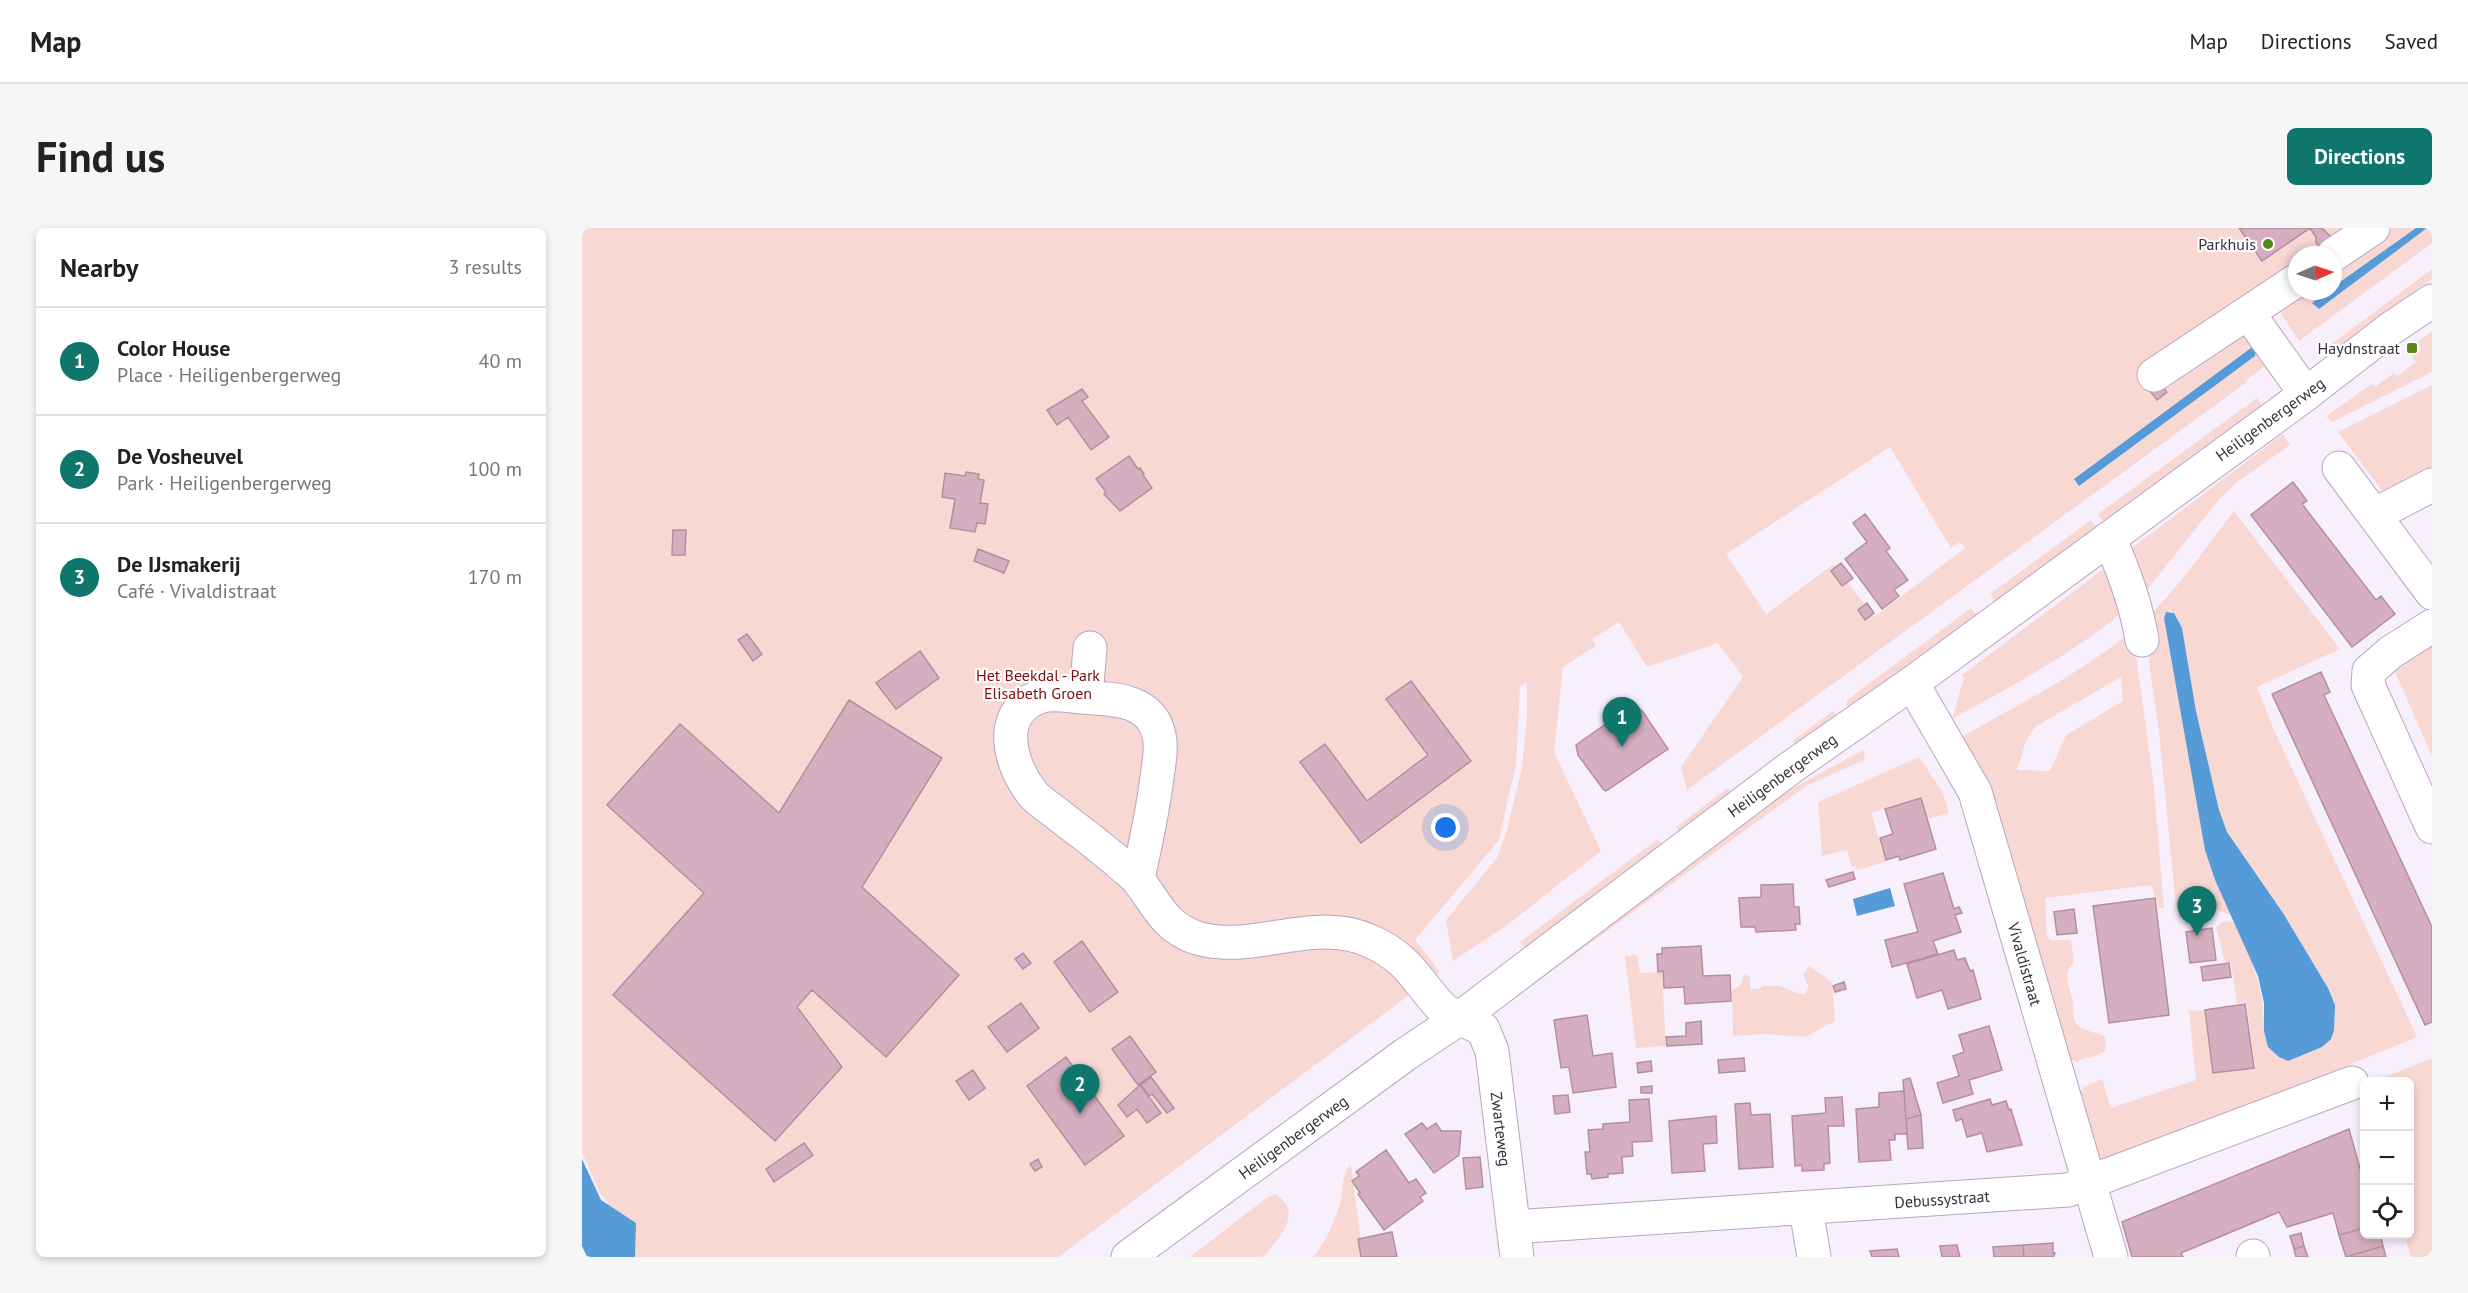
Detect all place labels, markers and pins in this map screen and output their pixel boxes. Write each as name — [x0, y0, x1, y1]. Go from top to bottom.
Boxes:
place label: Parkhuis — [2198, 234, 2256, 254]
marker: Parkhuis — [2261, 237, 2275, 251]
place label: Haydnstraat — [2318, 338, 2401, 358]
marker: Haydnstraat — [2405, 341, 2419, 355]
pin: 1 — [1602, 698, 1642, 747]
pin: 3 — [2178, 886, 2216, 936]
pin: 2 — [1060, 1064, 1100, 1114]

